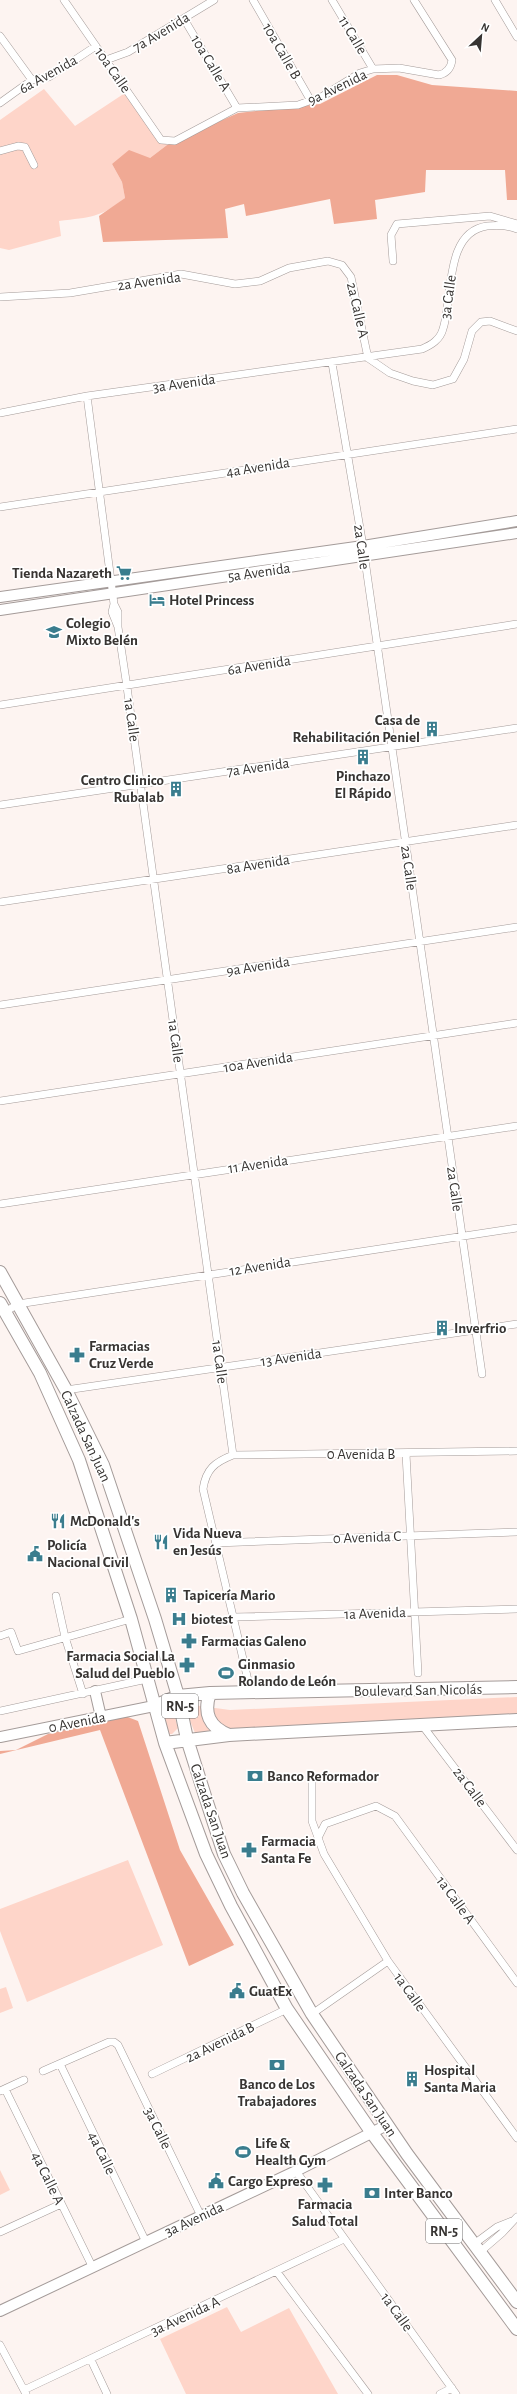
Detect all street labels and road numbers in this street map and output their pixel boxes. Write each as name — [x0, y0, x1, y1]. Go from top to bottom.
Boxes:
street label: 7a Avenida — [130, 10, 192, 55]
street label: 11 Calle — [335, 13, 370, 57]
street label: 10a Calle B — [260, 21, 304, 82]
street label: 10a Calle A — [188, 33, 233, 94]
street label: 10a Calle — [92, 45, 134, 96]
street label: 6a Avenida — [17, 52, 80, 97]
street label: 9a Avenida — [305, 67, 369, 108]
street label: 2a Avenida — [116, 270, 182, 293]
street label: 3a Calle — [438, 274, 459, 320]
street label: 2a Calle A — [344, 281, 371, 340]
street label: 3a Avenida — [152, 372, 216, 395]
street label: 4a Avenida — [225, 455, 291, 480]
street label: 2a Calle — [351, 524, 372, 571]
street label: 5a Avenida — [227, 561, 291, 584]
street label: 6a Avenida — [226, 653, 292, 678]
street label: 1a Calle — [121, 697, 142, 743]
street label: 7a Avenida — [226, 756, 290, 779]
street label: 2a Calle — [398, 845, 419, 892]
street label: 8a Avenida — [225, 852, 291, 877]
street label: 9a Avenida — [225, 954, 291, 979]
street label: 1a Calle — [165, 1018, 186, 1064]
street label: 10a Avenida — [222, 1050, 294, 1075]
street label: 11 Avenida — [227, 1153, 289, 1176]
street label: 2a Calle — [444, 1166, 465, 1213]
street label: 12 Avenida — [228, 1254, 292, 1279]
street label: 1a Calle — [209, 1339, 230, 1385]
street label: 13 Avenida — [260, 1346, 323, 1369]
street label: Calzada San Juan — [58, 1388, 113, 1484]
street label: 0 Avenida B — [327, 1447, 395, 1462]
street label: 0 Avenida C — [333, 1529, 402, 1546]
street label: 1a Avenida — [344, 1605, 406, 1622]
street label: Boulevard San Nicolás — [354, 1682, 482, 1699]
road number: RN-5 — [162, 1694, 198, 1718]
street label: 0 Avenida — [47, 1710, 107, 1735]
street label: Calzada San Juan — [187, 1762, 234, 1860]
street label: 2a Calle — [450, 1765, 489, 1810]
street label: 1a Calle A — [433, 1874, 478, 1927]
street label: 1a Calle — [391, 1970, 429, 2014]
street label: 2a Avenida B — [184, 2019, 257, 2065]
street label: Calzada San Juan — [332, 2049, 400, 2140]
street label: 3a Calle — [141, 2105, 174, 2152]
street label: 4a Calle — [85, 2129, 118, 2177]
street label: 4a Calle A — [28, 2149, 67, 2207]
street label: 3a Avenida — [162, 2199, 226, 2240]
road number: RN-5 — [426, 2219, 462, 2243]
street label: 1a Calle — [378, 2290, 416, 2334]
street label: 3a Avenida A — [148, 2294, 222, 2339]

